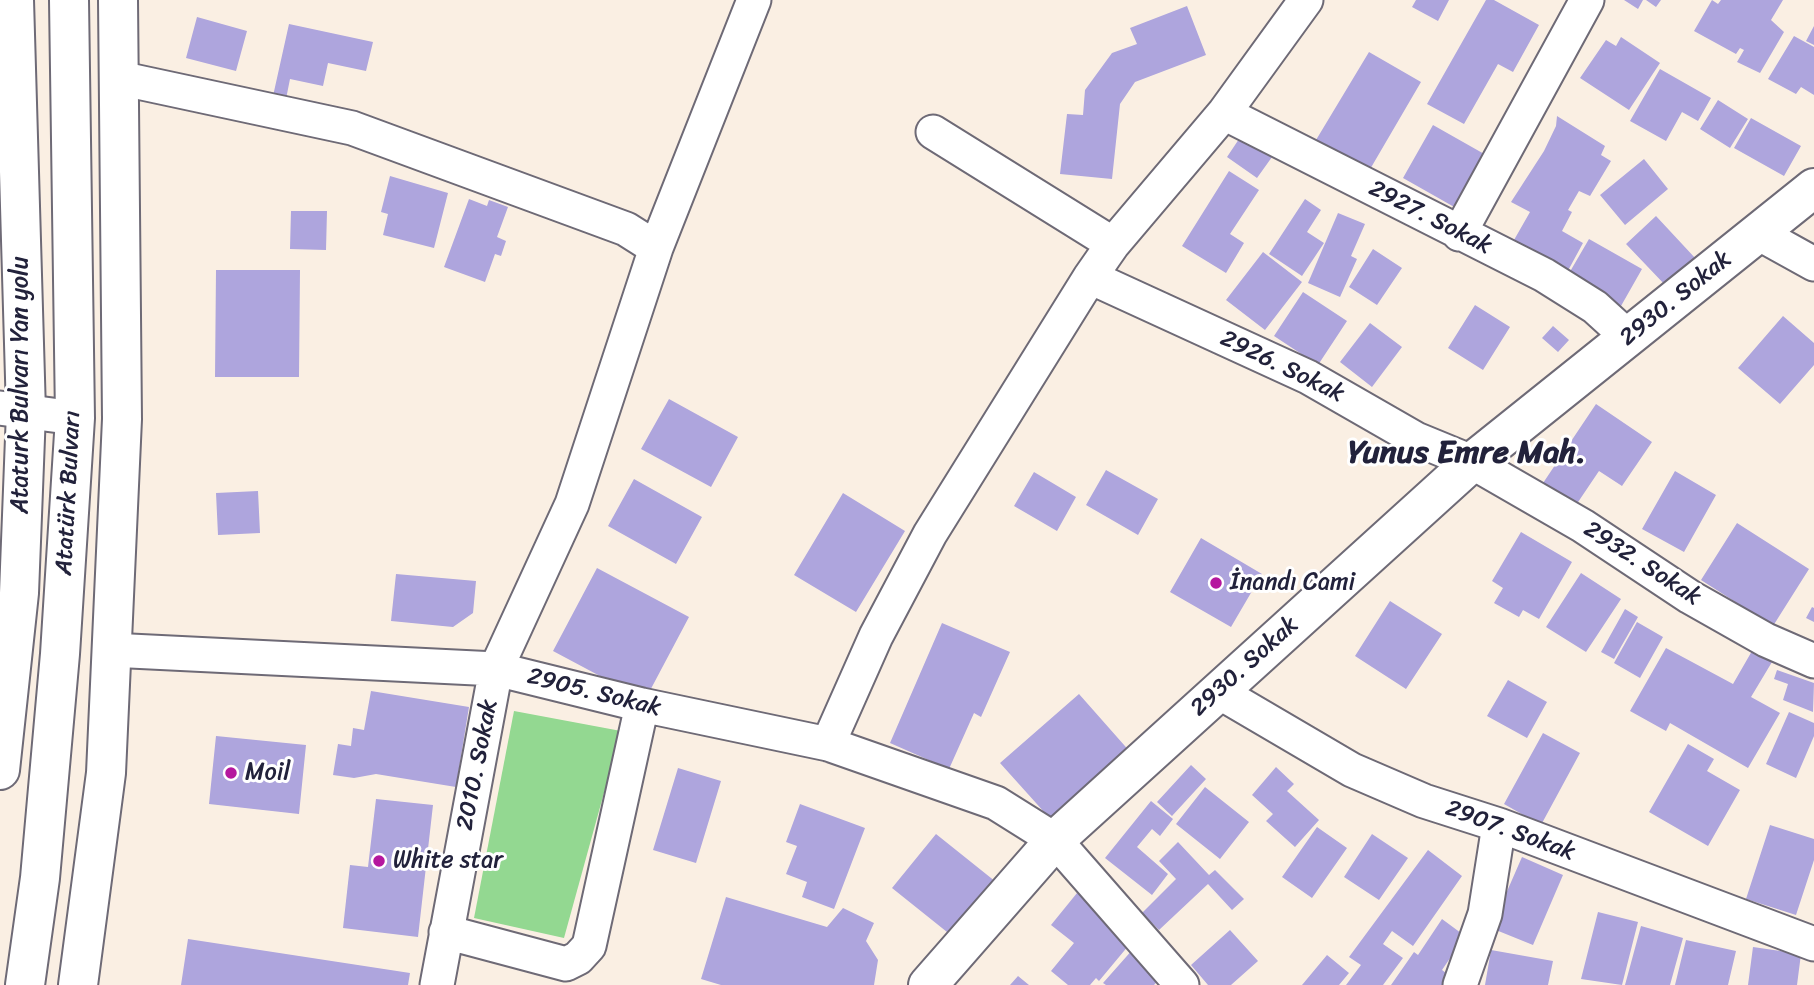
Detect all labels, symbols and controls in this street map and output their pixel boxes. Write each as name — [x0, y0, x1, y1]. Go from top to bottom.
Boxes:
street label: 2927. Sokak — [1364, 175, 1496, 261]
street label: 2930. Sokak — [1614, 245, 1738, 353]
street label: Ataturk Bulvarı Yan yolu — [7, 256, 35, 514]
street label: 2926. Sokak — [1215, 325, 1349, 409]
street label: Atatürk Bulvarı — [50, 410, 88, 576]
district label: Yunus Emre Mah. — [1348, 435, 1586, 473]
street label: 2932. Sokak — [1578, 515, 1706, 613]
place label: İnandı Cami — [1230, 569, 1355, 597]
marker: İnandı Cami — [1208, 575, 1224, 591]
street label: 2930. Sokak — [1185, 611, 1305, 723]
street label: 2905. Sokak — [524, 662, 664, 724]
street label: 2010. Sokak — [451, 697, 505, 833]
place label: Moil — [245, 759, 290, 787]
marker: Moil — [223, 765, 239, 781]
street label: 2907. Sokak — [1441, 794, 1579, 868]
place label: White star — [393, 847, 503, 875]
marker: White star — [371, 853, 387, 869]

